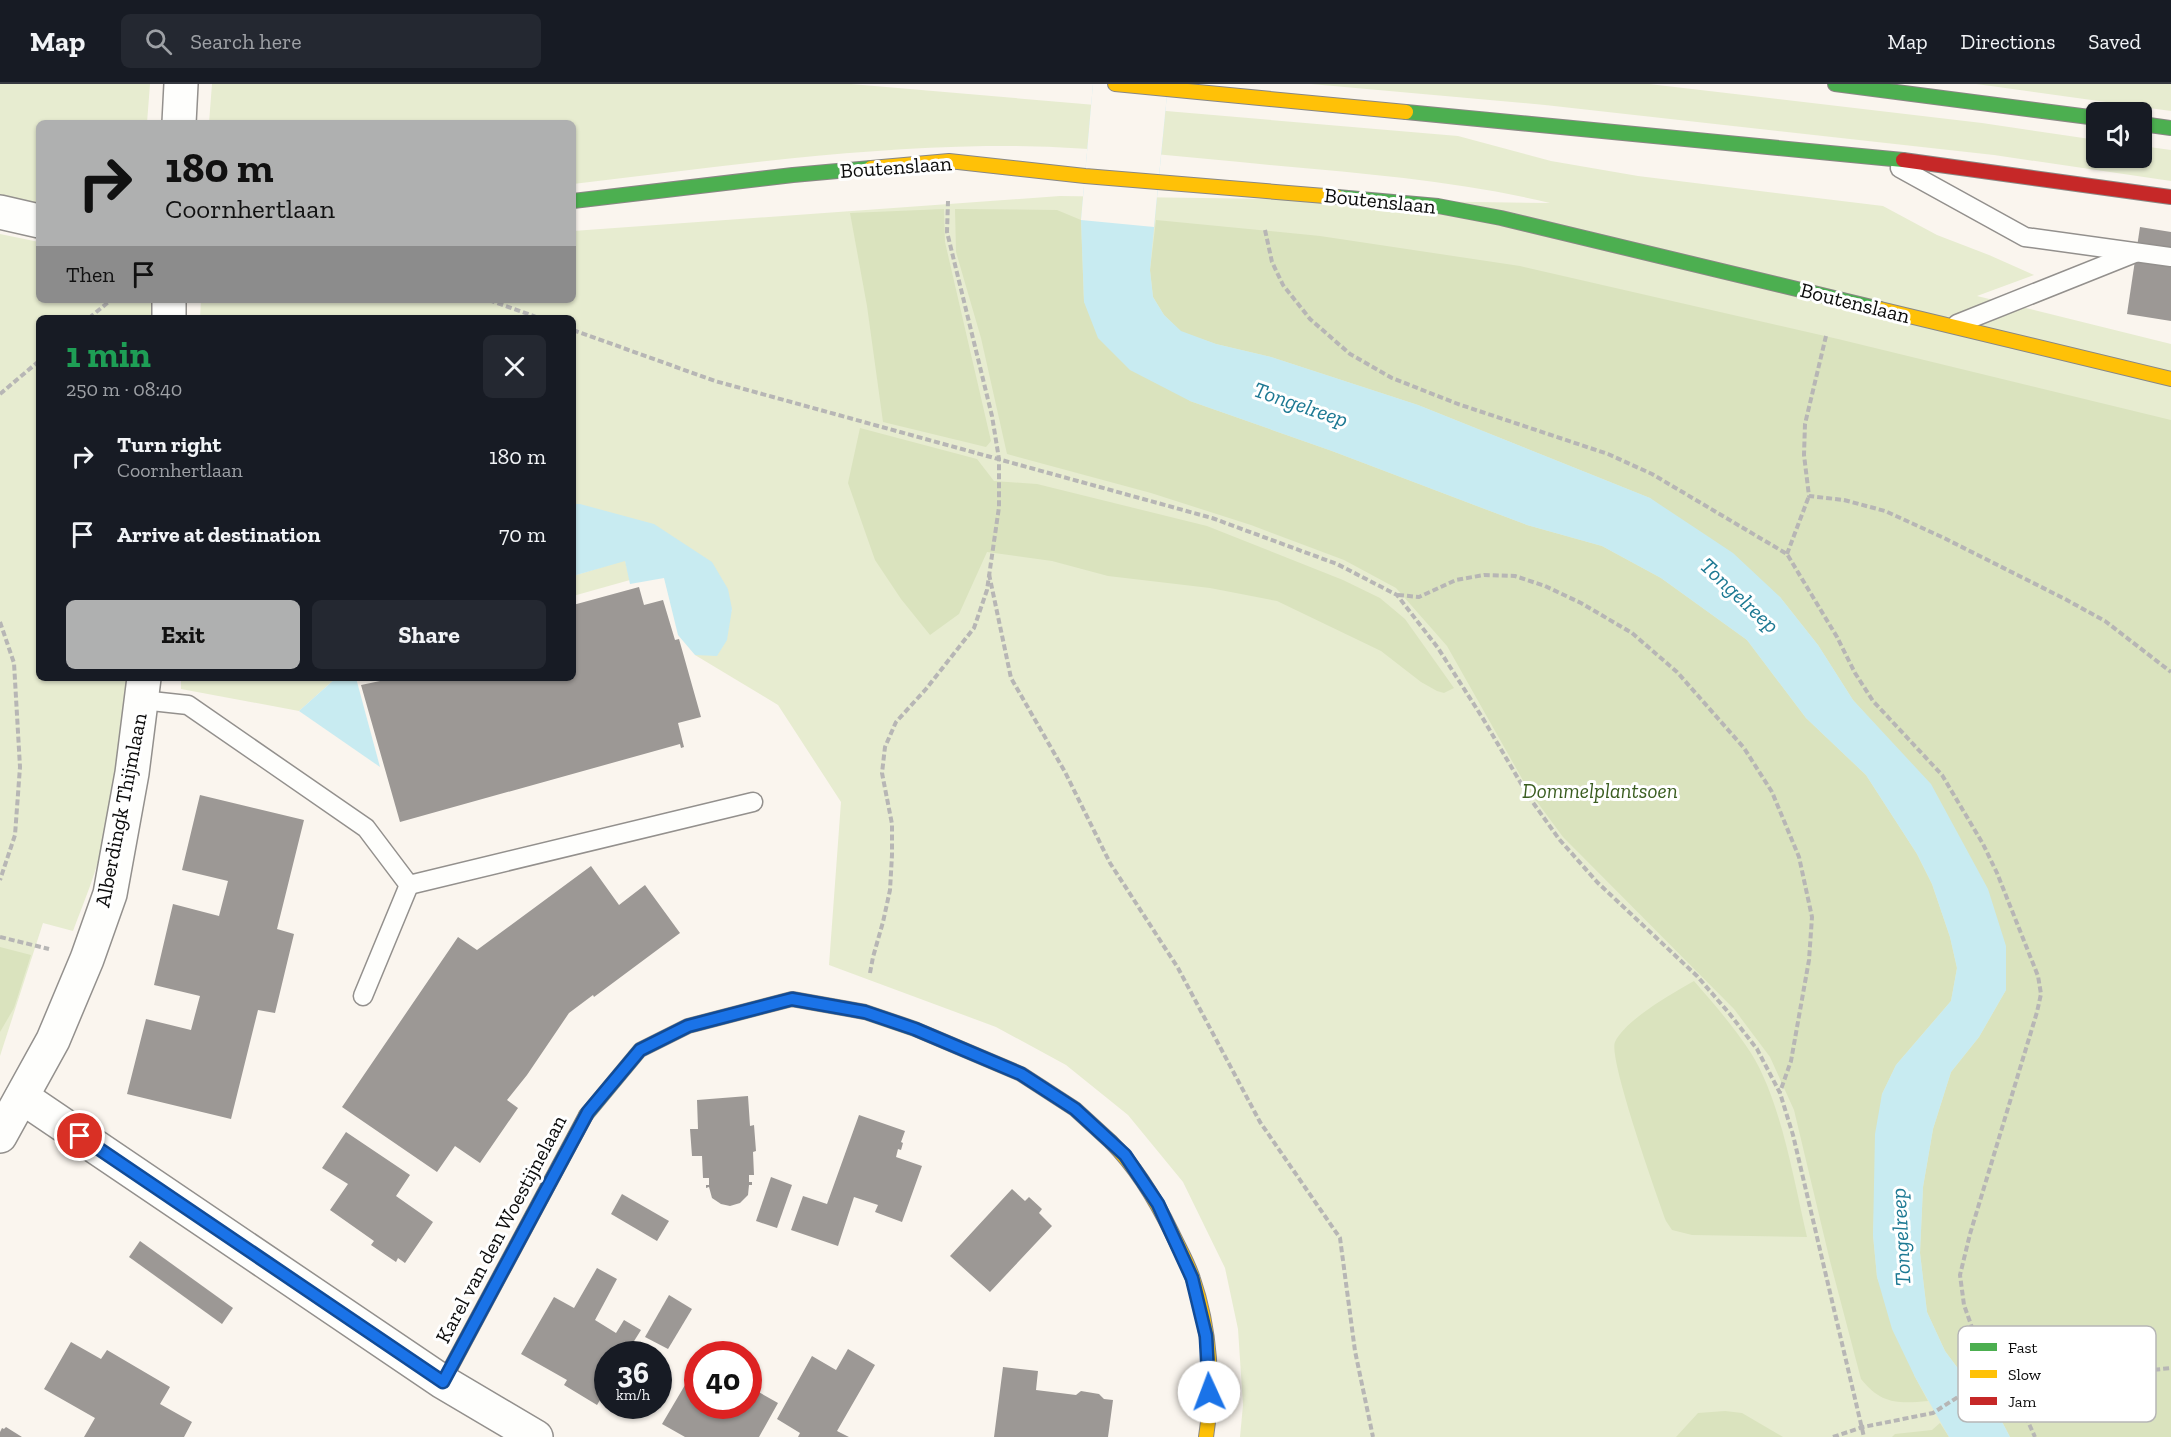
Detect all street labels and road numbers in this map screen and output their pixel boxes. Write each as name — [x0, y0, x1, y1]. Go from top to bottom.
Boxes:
street label: Boutenslaan — [839, 150, 953, 183]
street label: Boutenslaan — [1323, 182, 1437, 219]
street label: Boutenslaan — [1798, 277, 1913, 328]
street label: Alberdingk Thijmlaan — [89, 711, 153, 909]
street label: Karel van den Woestijnelaan — [430, 1111, 572, 1347]

